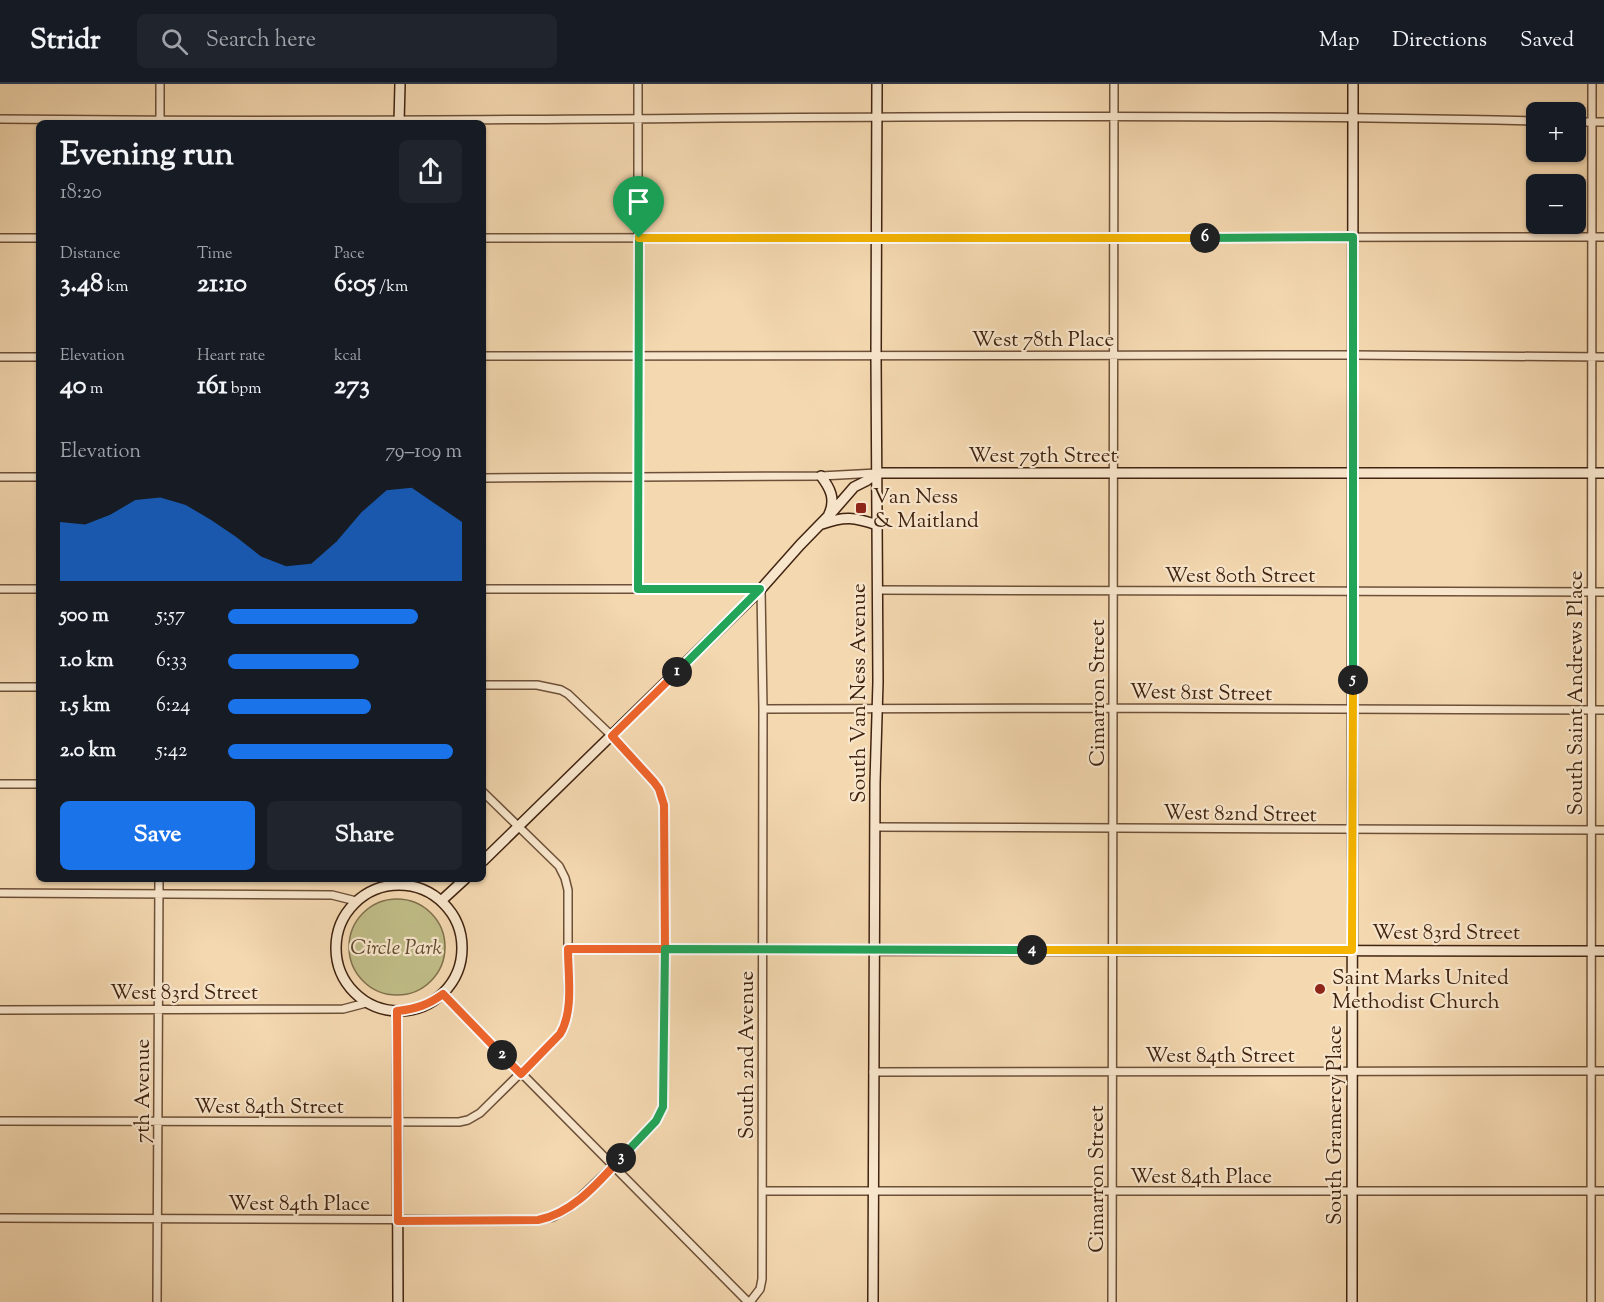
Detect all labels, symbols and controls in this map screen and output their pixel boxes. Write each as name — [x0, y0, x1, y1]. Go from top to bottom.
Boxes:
search box — [137, 14, 557, 68]
text: Stridr — [30, 21, 101, 61]
icon: search — [158, 25, 191, 58]
text: Search here — [206, 25, 316, 57]
text: Map — [1319, 26, 1359, 56]
text: Directions — [1392, 26, 1487, 56]
text: Saved — [1520, 26, 1574, 56]
map controls — [1526, 102, 1586, 234]
button: + — [1526, 102, 1586, 162]
text: Evening run — [60, 132, 234, 180]
button: share — [399, 140, 462, 203]
button: − — [1526, 174, 1586, 234]
pin — [613, 176, 664, 238]
text: 18:20 — [60, 179, 102, 208]
icon: arrive — [622, 185, 655, 218]
pin: 6 — [1190, 223, 1220, 253]
text: 6 — [1201, 226, 1209, 249]
text: Distance — [60, 243, 120, 266]
text: Time — [197, 243, 233, 266]
text: Pace — [334, 243, 365, 266]
text: 3.48 — [60, 266, 103, 303]
text: 21:10 — [197, 266, 247, 303]
text: 6:05 — [334, 266, 376, 303]
text: km — [103, 276, 129, 299]
text: /km — [376, 276, 408, 299]
street label: West 78th Place — [972, 326, 1114, 356]
text: Elevation — [60, 345, 125, 368]
text: Heart rate — [197, 345, 265, 368]
text: kcal — [334, 345, 362, 368]
text: 40 — [60, 368, 87, 405]
text: 161 — [197, 368, 227, 405]
text: 273 — [334, 368, 370, 405]
text: m — [87, 378, 103, 401]
text: bpm — [227, 378, 261, 401]
text: Elevation — [60, 438, 141, 467]
text: 79–109 m — [385, 438, 462, 467]
street label: West 79th Street — [968, 442, 1118, 472]
place label: Van Ness & Maitland — [873, 483, 979, 537]
marker: Van Ness & Maitland — [854, 501, 868, 515]
street label: West 80th Street — [1165, 562, 1315, 592]
street label: South Saint Andrews Place — [1562, 570, 1592, 816]
street label: South Van Ness Avenue — [845, 583, 875, 803]
text: 500 m — [60, 602, 109, 631]
text: 5:57 — [156, 602, 185, 631]
street label: Cimarron Street — [1084, 619, 1114, 767]
text: 1.0 km — [60, 647, 114, 676]
text: 6:33 — [156, 647, 187, 676]
pin: 1 — [662, 657, 692, 687]
text: 1 — [674, 660, 680, 683]
pin: 5 — [1338, 665, 1368, 695]
text: 5 — [1350, 668, 1356, 691]
street label: West 81st Street — [1129, 678, 1273, 710]
text: 1.5 km — [60, 692, 110, 721]
text: 6:24 — [156, 692, 190, 721]
text: 2.0 km — [60, 737, 116, 766]
text: 5:42 — [156, 737, 187, 766]
street label: West 82nd Street — [1163, 799, 1317, 831]
button: Save — [60, 801, 255, 870]
button: Share — [267, 801, 462, 870]
street label: West 83rd Street — [1372, 919, 1520, 949]
park label: Circle Park — [350, 934, 442, 964]
pin: 4 — [1017, 935, 1047, 965]
text: 4 — [1028, 938, 1036, 961]
place label: Saint Marks United Methodist Church — [1332, 964, 1509, 1018]
street label: South 2nd Avenue — [733, 971, 763, 1139]
street label: West 83rd Street — [110, 979, 258, 1009]
marker: Saint Marks United Methodist Church — [1313, 982, 1327, 996]
street label: South Gramercy Place — [1321, 1025, 1351, 1225]
street label: 7th Avenue — [129, 1039, 159, 1143]
pin: 2 — [487, 1040, 517, 1070]
street label: West 84th Street — [1145, 1042, 1295, 1072]
text: 2 — [498, 1043, 506, 1066]
street label: West 84th Street — [194, 1093, 344, 1123]
street label: Cimarron Street — [1083, 1105, 1113, 1253]
pin: 3 — [606, 1143, 636, 1173]
text: 3 — [618, 1146, 624, 1169]
street label: West 84th Place — [1130, 1163, 1272, 1193]
street label: West 84th Place — [228, 1190, 370, 1220]

